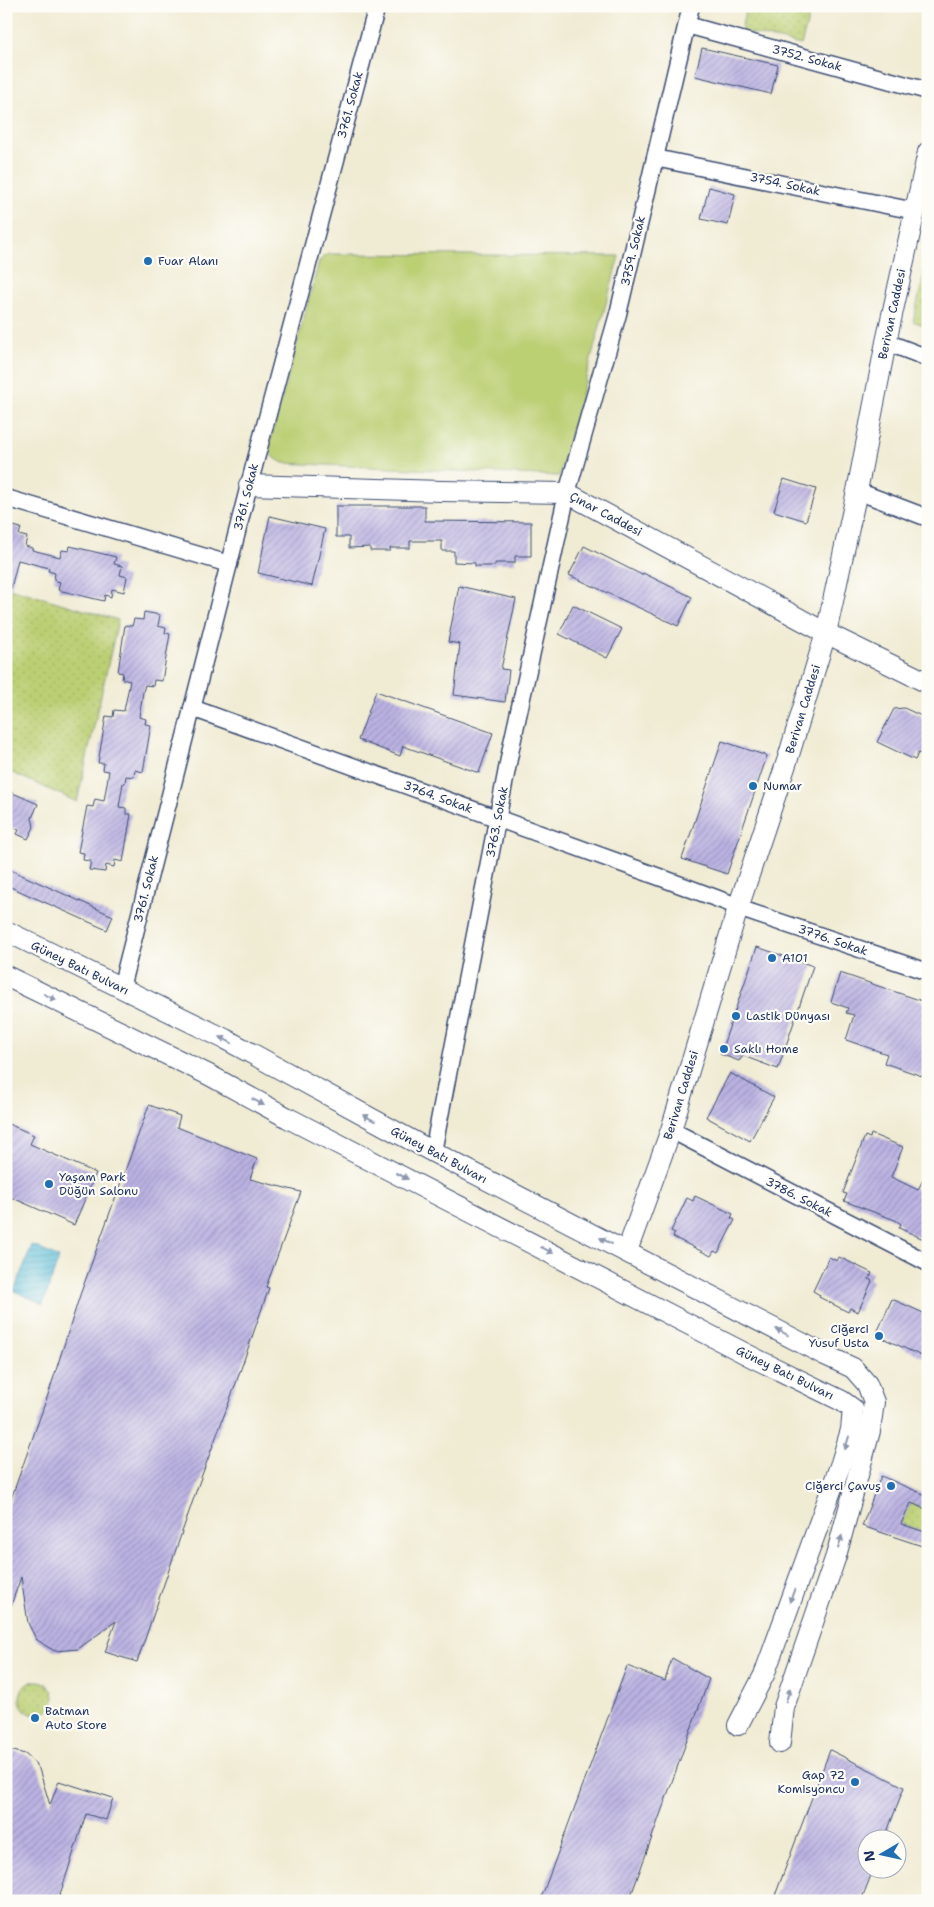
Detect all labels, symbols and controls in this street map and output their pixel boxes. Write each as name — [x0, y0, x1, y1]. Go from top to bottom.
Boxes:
street label: 3752. Sokak — [770, 41, 844, 75]
street label: 3761. Sokak — [333, 70, 367, 140]
street label: 3754. Sokak — [748, 169, 822, 199]
street label: 3759. Sokak — [617, 214, 649, 288]
place label: Fuar Alanı — [158, 253, 219, 269]
marker: Fuar Alanı — [142, 255, 154, 267]
street label: Berivan Caddesi — [875, 267, 909, 361]
street label: 3761. Sokak — [230, 462, 262, 532]
street label: Çınar Caddesi — [567, 488, 645, 540]
street label: Berivan Caddesi — [782, 662, 824, 756]
street label: 3764. Sokak — [401, 777, 475, 817]
place label: Numar — [763, 778, 803, 794]
marker: Numar — [747, 780, 759, 792]
street label: 3763. Sokak — [482, 785, 512, 859]
street label: 3761. Sokak — [130, 854, 162, 924]
street label: 3776. Sokak — [796, 921, 870, 959]
street label: Güney Batı Bulvarı — [28, 937, 132, 999]
place label: A101 — [782, 950, 808, 966]
marker: A101 — [766, 952, 778, 964]
one-way arrow — [43, 994, 57, 1002]
place label: Lastik Dünyası — [746, 1008, 830, 1024]
marker: Lastik Dünyası — [730, 1010, 742, 1022]
one-way arrow — [219, 1036, 233, 1044]
place label: Saklı Home — [734, 1041, 799, 1057]
marker: Saklı Home — [718, 1043, 730, 1055]
street label: Berivan Caddesi — [660, 1048, 702, 1142]
one-way arrow — [250, 1098, 265, 1106]
one-way arrow — [362, 1114, 376, 1122]
street label: Güney Batı Bulvarı — [388, 1123, 490, 1187]
place label: Yaşam Park Düğün Salonu — [59, 1169, 138, 1199]
one-way arrow — [395, 1172, 409, 1180]
street label: 3786. Sokak — [763, 1173, 835, 1221]
marker: Yaşam Park Düğün Salonu — [43, 1178, 55, 1190]
one-way arrow — [599, 1237, 614, 1245]
one-way arrow — [540, 1246, 554, 1254]
place label: Ciğerci Yusuf Usta — [809, 1321, 870, 1351]
one-way arrow — [775, 1328, 789, 1336]
marker: Ciğerci Yusuf Usta — [873, 1330, 885, 1342]
street label: Güney Batı Bulvarı — [733, 1342, 837, 1404]
one-way arrow — [843, 1436, 851, 1451]
place label: Ciğerci Çavuş — [805, 1478, 881, 1494]
marker: Ciğerci Çavuş — [885, 1480, 897, 1492]
one-way arrow — [836, 1534, 844, 1549]
one-way arrow — [788, 1589, 796, 1604]
one-way arrow — [785, 1688, 792, 1703]
place label: Batman Auto Store — [45, 1703, 107, 1733]
marker: Batman Auto Store — [29, 1712, 41, 1724]
place label: Gap 72 Komisyoncu — [777, 1767, 845, 1797]
marker: Gap 72 Komisyoncu — [849, 1776, 861, 1788]
north arrow — [856, 1830, 906, 1880]
text: N — [859, 1849, 879, 1863]

